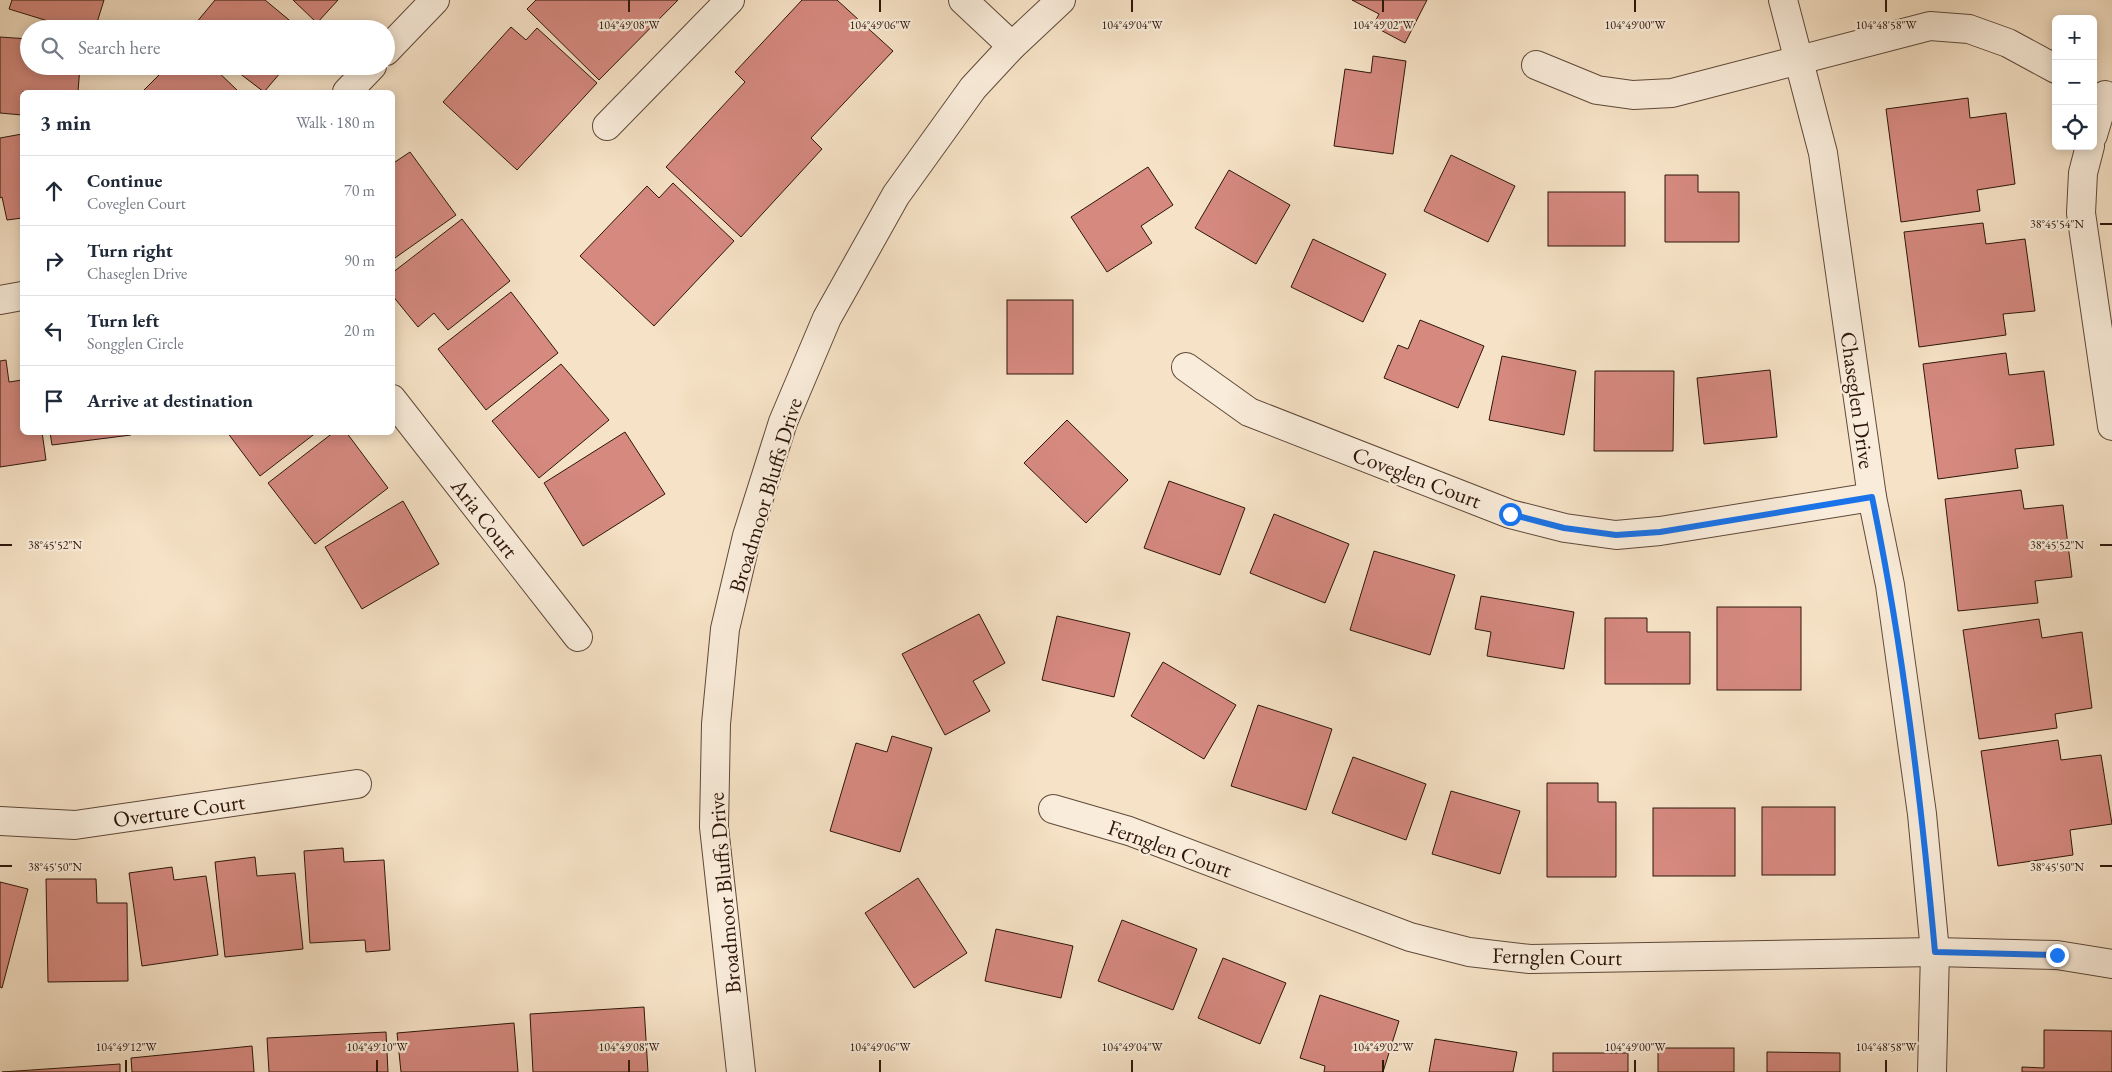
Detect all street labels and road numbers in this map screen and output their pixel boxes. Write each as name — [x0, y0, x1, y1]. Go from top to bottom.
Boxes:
street label: Chaseglen Drive — [1834, 330, 1882, 471]
street label: Broadmoor Bluffs Drive — [722, 394, 809, 596]
street label: Coveglen Court — [1348, 440, 1485, 515]
street label: Aria Court — [444, 472, 525, 564]
street label: Overture Court — [111, 787, 247, 834]
street label: Broadmoor Bluffs Drive — [701, 791, 748, 995]
street label: Fernglen Court — [1104, 813, 1236, 884]
street label: Fernglen Court — [1492, 941, 1622, 972]

